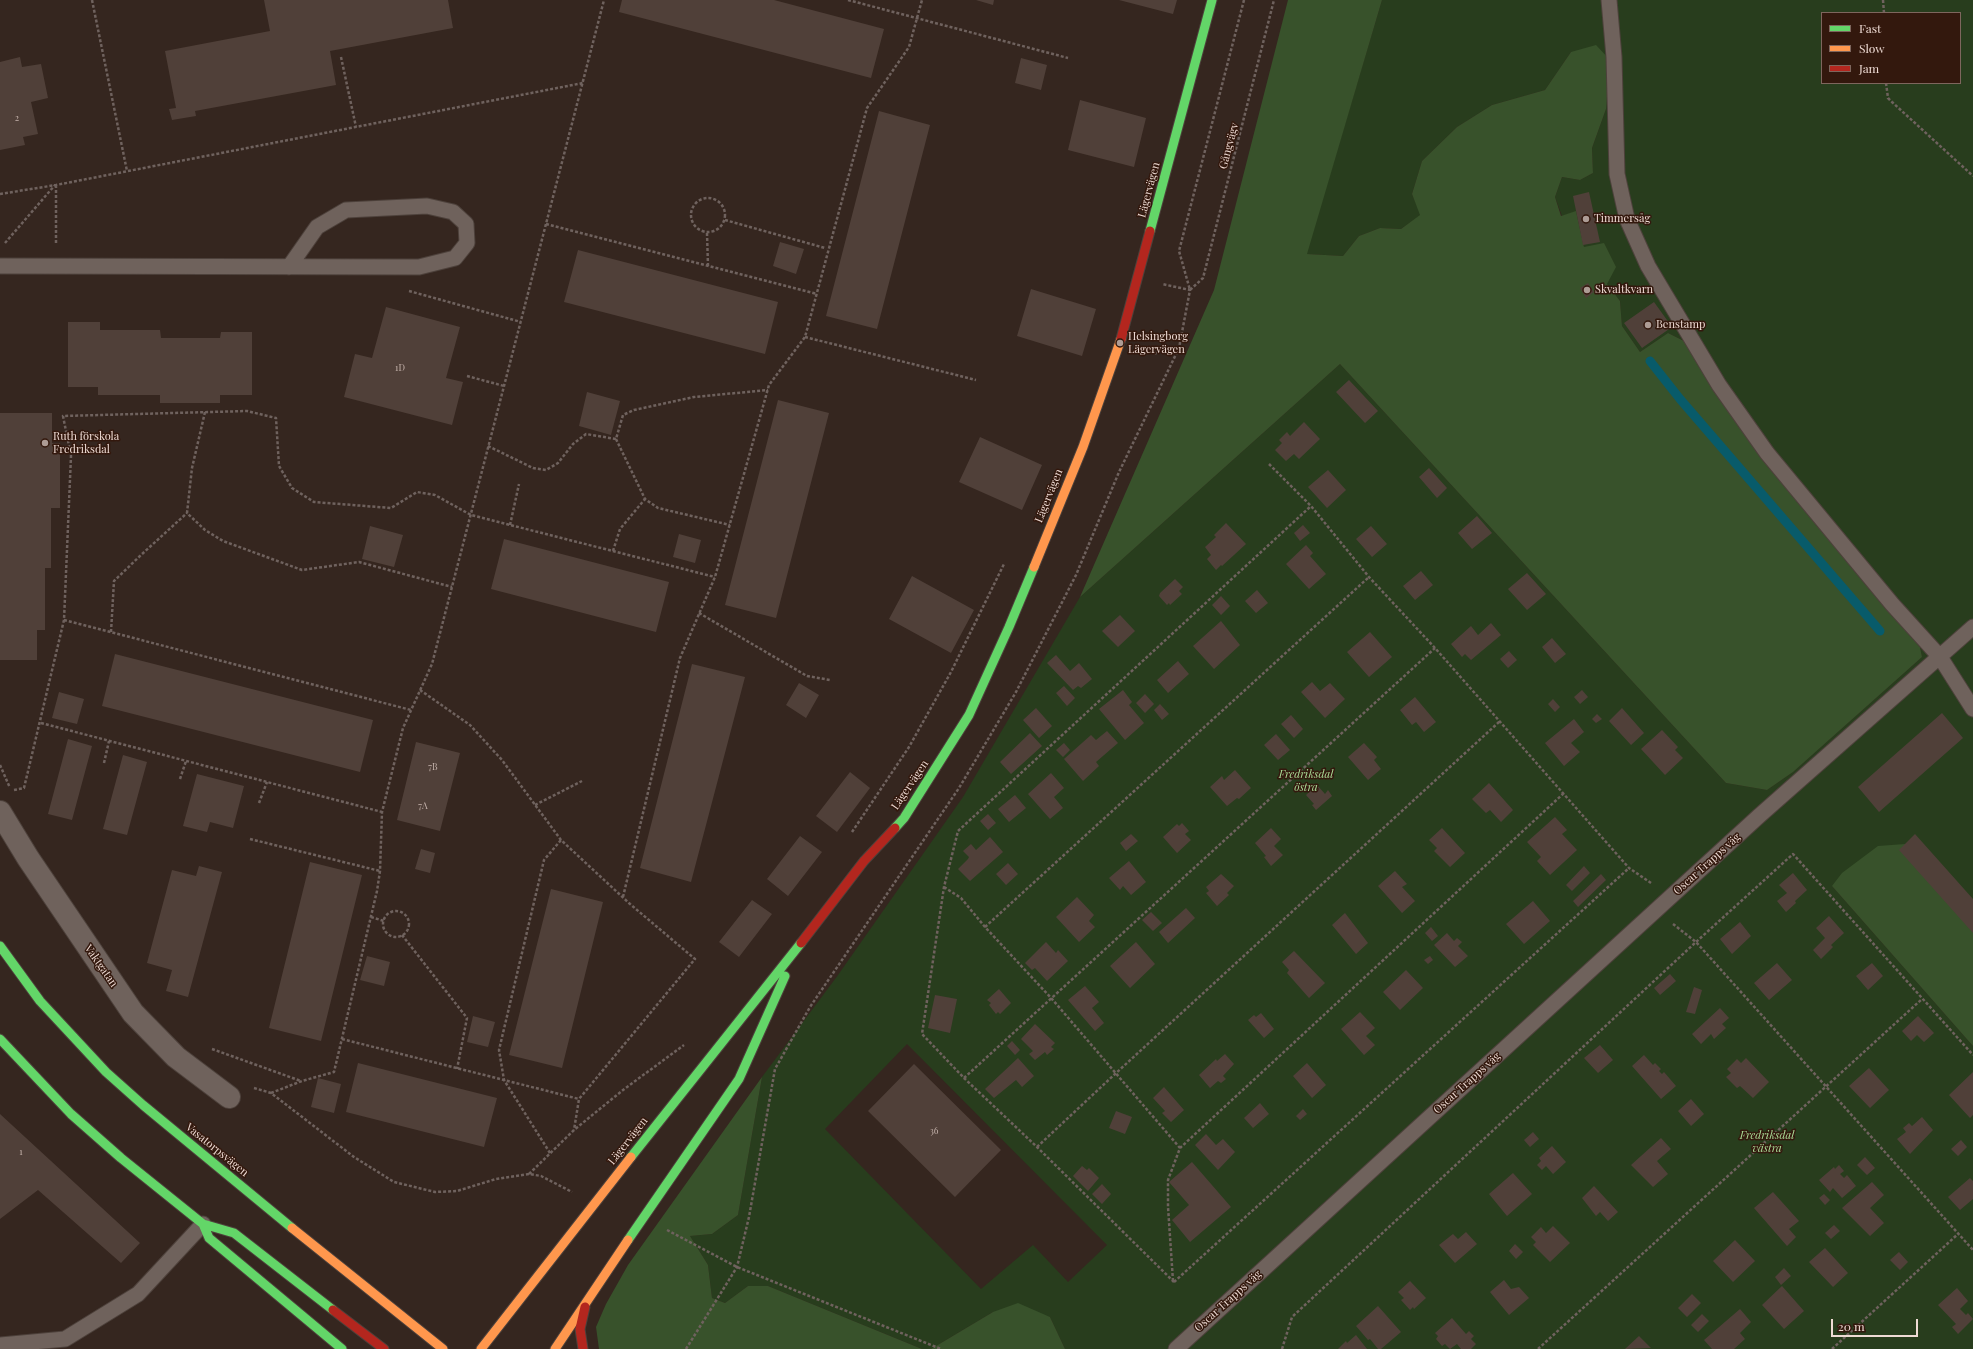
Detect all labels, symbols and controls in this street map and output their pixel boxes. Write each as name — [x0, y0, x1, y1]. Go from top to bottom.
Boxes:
legend — [1821, 12, 1961, 84]
text: Fast — [1859, 20, 1881, 36]
text: Slow — [1859, 40, 1885, 56]
text: Jam — [1859, 60, 1879, 76]
house number: 2 — [15, 113, 19, 123]
street label: Gångvägv — [1217, 121, 1241, 171]
street label: Lägervägen — [1135, 161, 1163, 219]
place label: Timmersåg — [1594, 212, 1650, 226]
marker: Timmersåg — [1581, 214, 1591, 224]
place label: Skvaltkvarn — [1595, 283, 1653, 297]
marker: Skvaltkvarn — [1582, 285, 1592, 295]
place label: Benstamp — [1656, 318, 1705, 332]
marker: Benstamp — [1643, 320, 1653, 330]
place label: Helsingborg Lägervägen — [1128, 330, 1188, 356]
marker: Helsingborg Lägervägen — [1115, 338, 1125, 348]
house number: 1D — [395, 363, 405, 373]
place label: Ruth förskola Fredriksdal — [53, 430, 119, 456]
marker: Ruth förskola Fredriksdal — [40, 438, 50, 448]
street label: Lägervägen — [1032, 467, 1066, 525]
street label: Lägervägen — [889, 758, 931, 812]
house number: 7B — [428, 762, 438, 772]
park label: Fredriksdal östra — [1279, 768, 1333, 794]
house number: 7A — [418, 801, 428, 811]
street label: Oscar Trapps väg — [1671, 830, 1743, 898]
street label: Vaktgatan — [82, 942, 120, 990]
street label: Oscar Trapps väg — [1431, 1049, 1503, 1117]
street label: Lägervägen — [605, 1115, 651, 1167]
street label: Vasatorpsvägen — [183, 1121, 251, 1179]
house number: 36 — [930, 1126, 938, 1136]
park label: Fredriksdal västra — [1740, 1129, 1794, 1155]
house number: 1 — [19, 1147, 23, 1157]
street label: Oscar Trapps väg — [1192, 1267, 1264, 1335]
scale bar — [1833, 1311, 1920, 1337]
text: 20 m — [1838, 1318, 1865, 1334]

